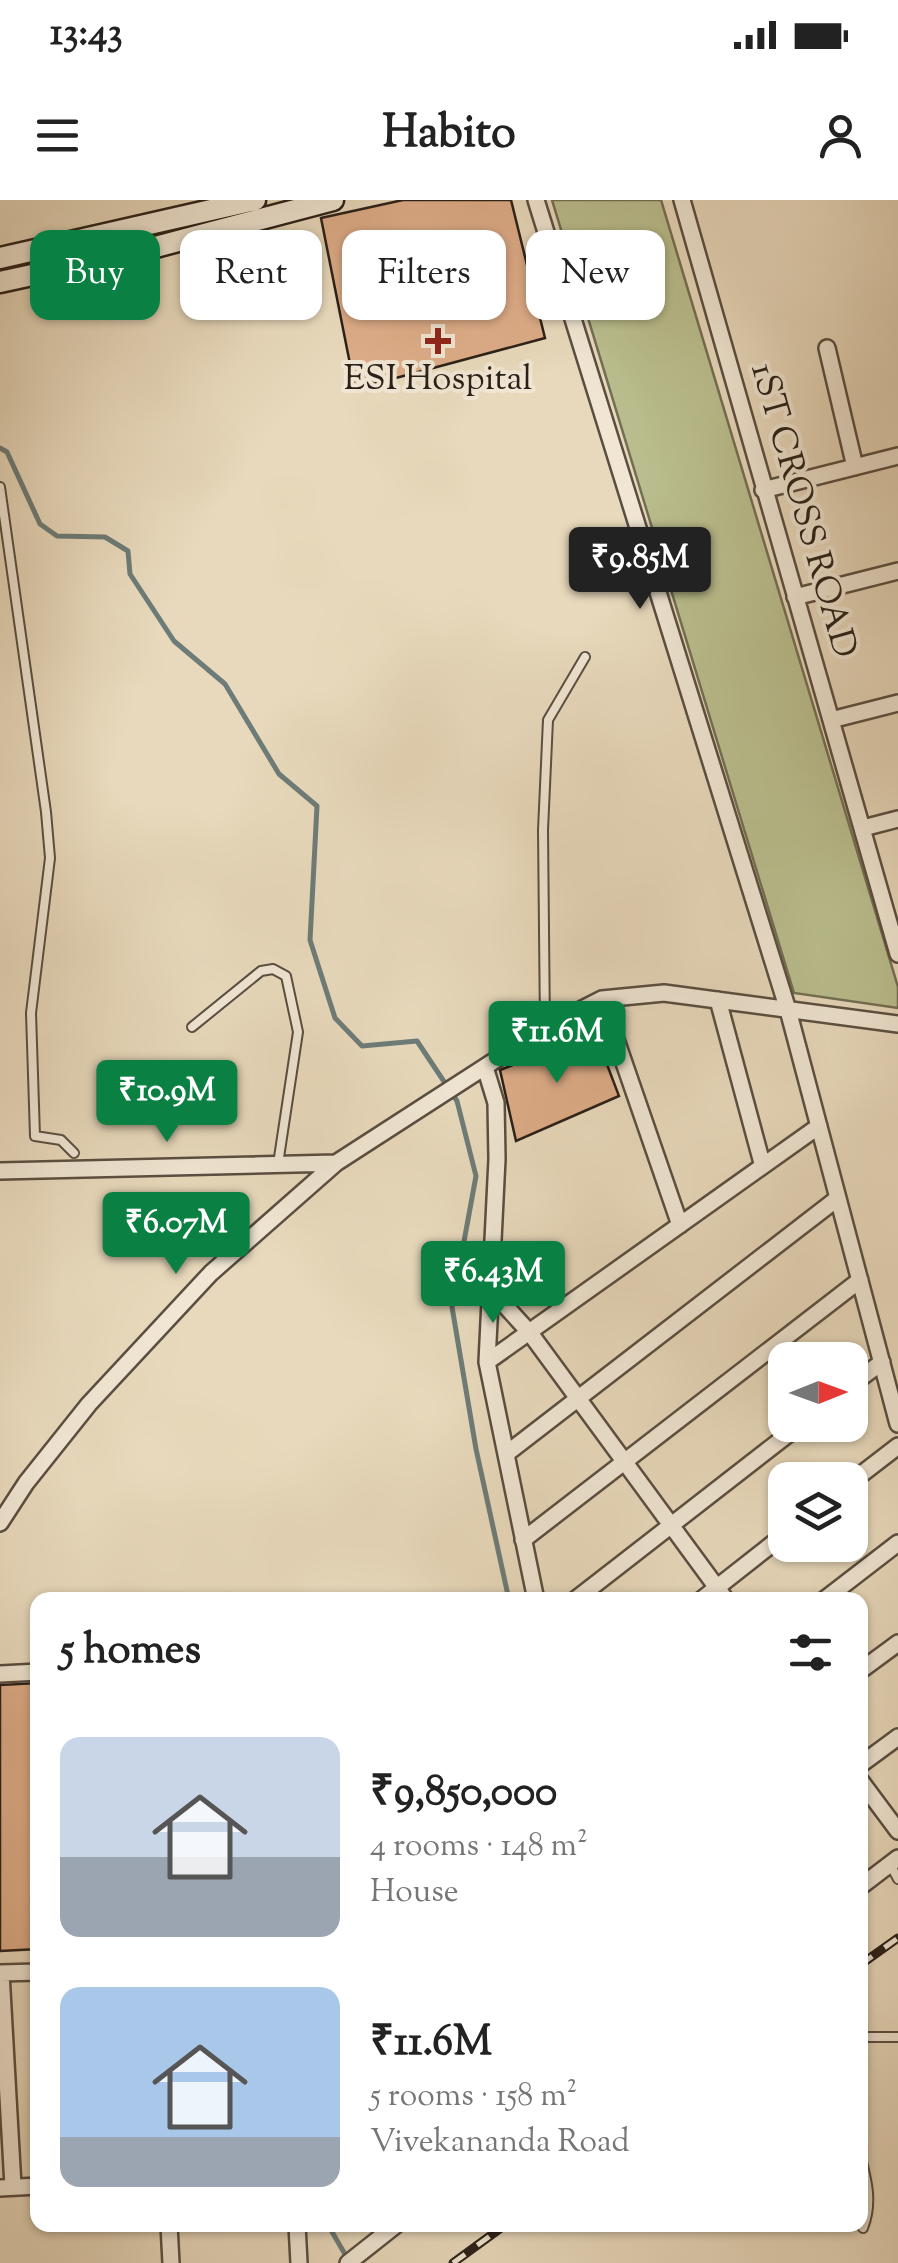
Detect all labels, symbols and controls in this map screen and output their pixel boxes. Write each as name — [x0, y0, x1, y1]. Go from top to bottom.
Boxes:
text: 13:43 — [50, 8, 123, 62]
text: Habito — [382, 103, 516, 168]
icon: menu — [30, 108, 85, 163]
icon: person — [813, 108, 868, 163]
chip: Buy — [30, 230, 160, 320]
chip: Rent — [180, 230, 322, 320]
chip: Filters — [342, 230, 506, 320]
chip: New — [526, 230, 665, 320]
marker: ESI Hospital — [425, 328, 451, 354]
place label: ESI Hospital — [344, 355, 533, 406]
street label: 1ST CROSS ROAD — [736, 358, 868, 664]
pin: ₹9.85M — [559, 527, 721, 612]
text: ₹9.85M — [591, 536, 689, 582]
pin: ₹11.6M — [476, 1001, 638, 1086]
text: ₹11.6M — [511, 1010, 603, 1056]
pin: ₹10.9M — [86, 1060, 248, 1145]
text: ₹10.9M — [118, 1069, 216, 1115]
pin: ₹6.07M — [95, 1192, 257, 1277]
text: ₹6.07M — [125, 1201, 227, 1247]
pin: ₹6.43M — [412, 1241, 574, 1326]
text: ₹6.43M — [443, 1250, 543, 1296]
north arrow — [768, 1342, 868, 1442]
map controls — [768, 1342, 868, 1562]
button: layers — [768, 1462, 868, 1562]
text: 5 homes — [60, 1622, 201, 1682]
icon: filters — [783, 1625, 838, 1680]
text: ₹9,850,000 — [370, 1764, 557, 1824]
icon: home — [140, 1777, 260, 1897]
text: 4 rooms · 148 m² — [370, 1824, 588, 1870]
text: House — [370, 1870, 459, 1916]
text: ₹11.6M — [370, 2014, 492, 2074]
icon: home — [140, 2027, 260, 2147]
text: 5 rooms · 158 m² — [370, 2074, 577, 2120]
text: Vivekananda Road — [370, 2120, 629, 2166]

